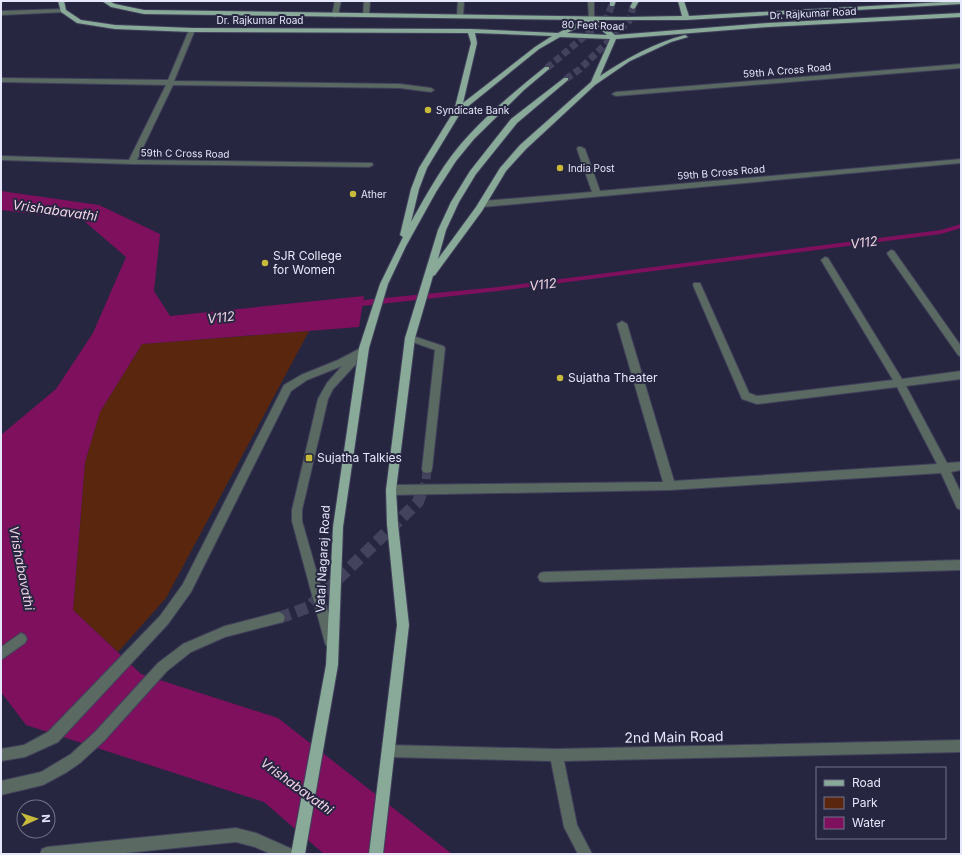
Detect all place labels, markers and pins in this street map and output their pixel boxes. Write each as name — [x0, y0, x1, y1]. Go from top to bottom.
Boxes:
place label: Syndicate Bank — [436, 104, 510, 116]
marker: Syndicate Bank — [423, 105, 433, 115]
place label: India Post — [568, 162, 615, 174]
marker: India Post — [555, 163, 565, 173]
place label: Ather — [361, 188, 387, 200]
marker: Ather — [348, 189, 358, 199]
place label: SJR College for Women — [273, 248, 342, 277]
marker: SJR College for Women — [260, 258, 270, 268]
place label: Sujatha Theater — [568, 370, 658, 385]
marker: Sujatha Theater — [555, 373, 565, 383]
place label: Sujatha Talkies — [317, 450, 402, 465]
marker: Sujatha Talkies — [304, 453, 314, 463]

